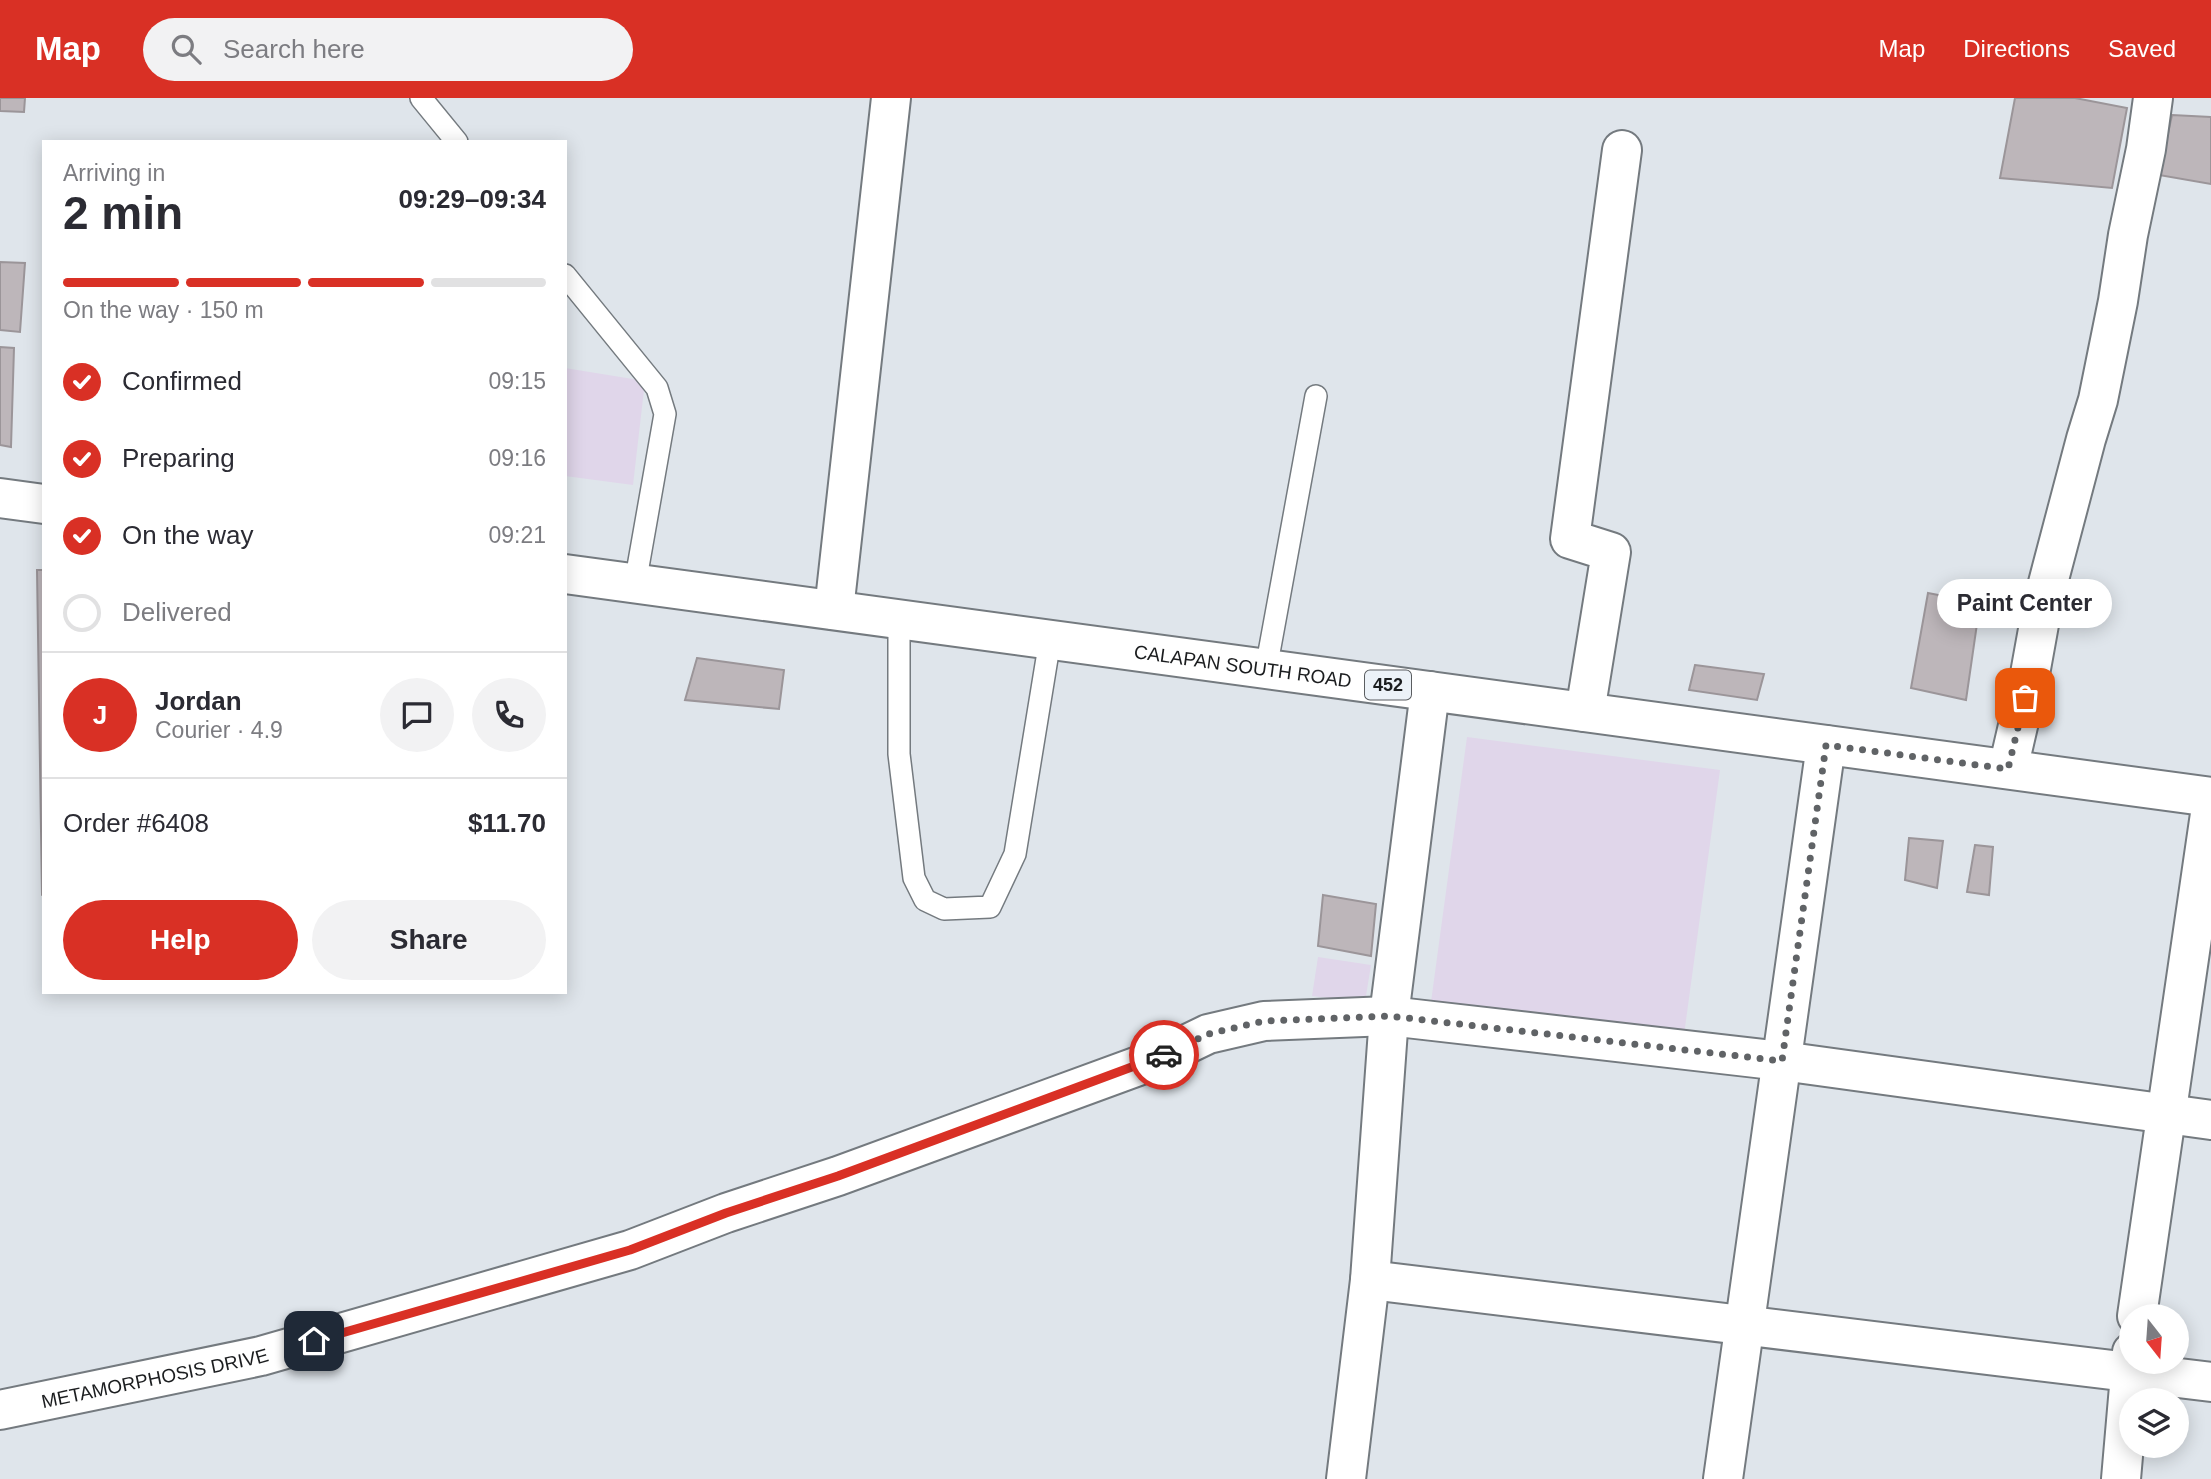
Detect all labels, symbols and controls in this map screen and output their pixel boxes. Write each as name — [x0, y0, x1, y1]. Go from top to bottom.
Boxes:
search box — [143, 18, 633, 81]
text: Map — [35, 30, 101, 67]
icon: search — [167, 30, 205, 68]
text: Search here — [223, 34, 365, 64]
text: Map — [1879, 35, 1925, 62]
text: Directions — [1963, 35, 2070, 62]
text: Saved — [2108, 35, 2176, 62]
text: Arriving in — [63, 160, 165, 186]
text: 09:29–09:34 — [399, 184, 546, 214]
text: 2 min — [63, 187, 183, 239]
text: On the way · 150 m — [63, 297, 264, 323]
icon: check — [63, 363, 101, 401]
text: Confirmed — [122, 366, 242, 396]
text: 09:15 — [488, 368, 546, 394]
icon: check — [63, 440, 101, 478]
text: Preparing — [122, 443, 235, 473]
text: 09:16 — [488, 445, 546, 471]
icon: check — [63, 517, 101, 555]
text: On the way — [122, 520, 254, 550]
text: 09:21 — [488, 522, 546, 548]
callout: Paint Center — [1938, 579, 2112, 628]
text: Paint Center — [1957, 590, 2092, 616]
text: Delivered — [122, 597, 232, 627]
street label: CALAPAN SOUTH ROAD — [1133, 641, 1353, 691]
pin — [1995, 668, 2055, 728]
road number: 452 — [1365, 670, 1411, 700]
button: chat — [380, 678, 454, 752]
button: phone — [472, 678, 546, 752]
icon: bag — [2006, 679, 2044, 717]
text: Jordan — [155, 686, 242, 716]
text: J — [93, 700, 107, 730]
text: Courier · 4.9 — [155, 717, 283, 743]
text: Order #6408 — [63, 808, 209, 838]
text: $11.70 — [468, 808, 546, 838]
button: Help — [63, 900, 298, 980]
button: Share — [312, 900, 546, 980]
courier — [1129, 1020, 1199, 1090]
icon: car — [1145, 1036, 1183, 1074]
north arrow — [2119, 1304, 2189, 1374]
map controls — [2119, 1304, 2189, 1458]
pin — [284, 1311, 344, 1371]
icon: home — [295, 1322, 333, 1360]
street label: METAMORPHOSIS DRIVE — [40, 1344, 271, 1412]
button: layers — [2119, 1388, 2189, 1458]

